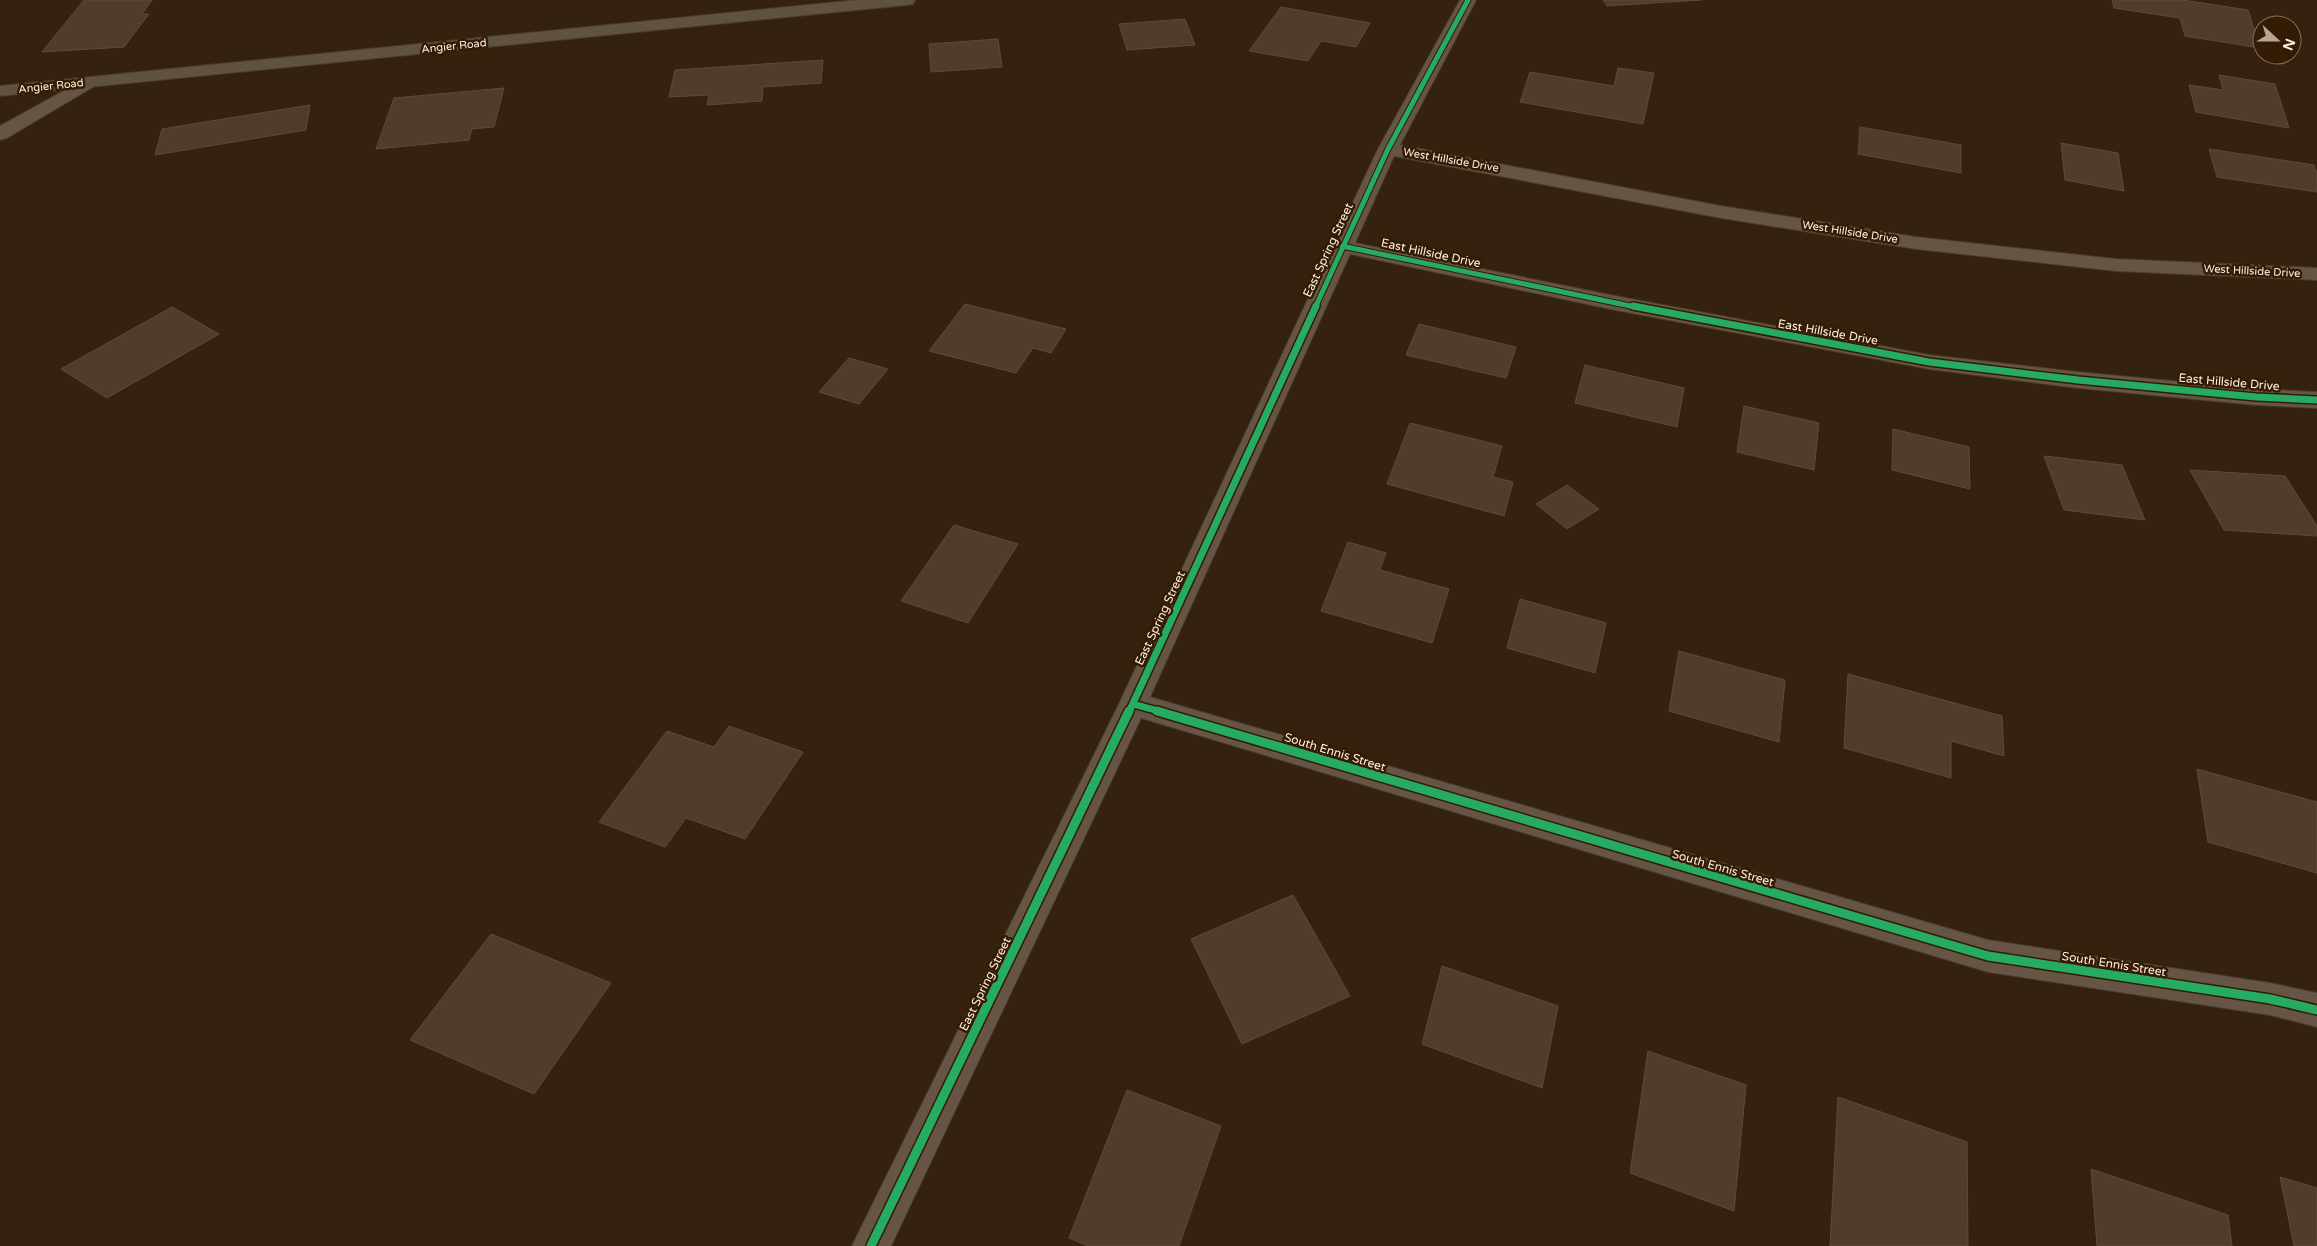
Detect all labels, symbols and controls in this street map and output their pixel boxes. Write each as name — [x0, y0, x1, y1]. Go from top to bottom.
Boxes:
north arrow — [2252, 15, 2302, 65]
street label: Angier Road — [421, 36, 487, 56]
text: N — [2279, 36, 2299, 53]
street label: Angier Road — [18, 76, 84, 96]
street label: West Hillside Drive — [1402, 145, 1500, 175]
street label: East Spring Street — [1300, 200, 1356, 299]
street label: West Hillside Drive — [1801, 218, 1899, 246]
street label: East Hillside Drive — [1380, 236, 1482, 270]
street label: West Hillside Drive — [2203, 262, 2301, 280]
street label: East Hillside Drive — [1777, 316, 1879, 348]
street label: East Hillside Drive — [2178, 371, 2280, 393]
street label: East Spring Street — [1132, 568, 1188, 667]
street label: South Ennis Street — [1283, 730, 1388, 774]
street label: South Ennis Street — [1670, 847, 1776, 889]
street label: East Spring Street — [956, 935, 1014, 1033]
street label: South Ennis Street — [2061, 949, 2168, 979]

